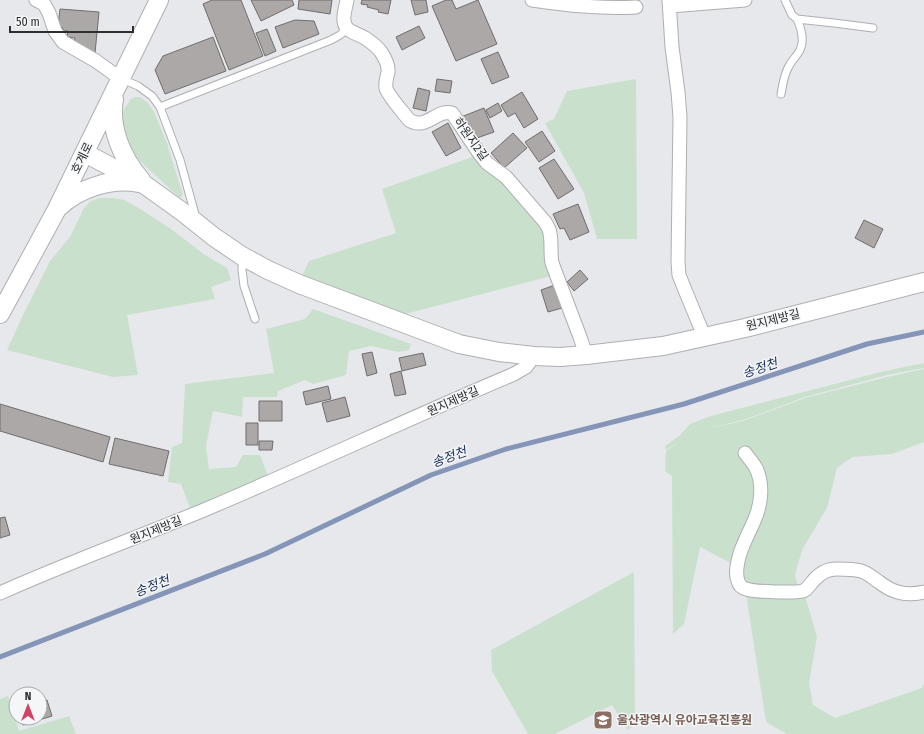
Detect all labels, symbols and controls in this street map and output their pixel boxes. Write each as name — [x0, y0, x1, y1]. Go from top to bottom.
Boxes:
scale bar — [10, 8, 133, 34]
text: 50 m — [16, 15, 40, 29]
street label: 하원지2길 — [451, 115, 491, 163]
street label: 호계로 — [68, 140, 96, 176]
street label: 원지제방길 — [745, 307, 801, 333]
water label: 송정천 — [741, 355, 780, 381]
street label: 원지제방길 — [425, 383, 481, 419]
water label: 송정천 — [430, 443, 469, 470]
street label: 원지제방길 — [128, 513, 184, 547]
water label: 송정천 — [133, 572, 172, 599]
north arrow — [8, 686, 48, 726]
text: N — [25, 690, 31, 703]
school or university icon: 울산광역시 유아교육진흥원 — [592, 709, 614, 731]
place label: 울산광역시 유아교육진흥원 — [617, 713, 752, 727]

